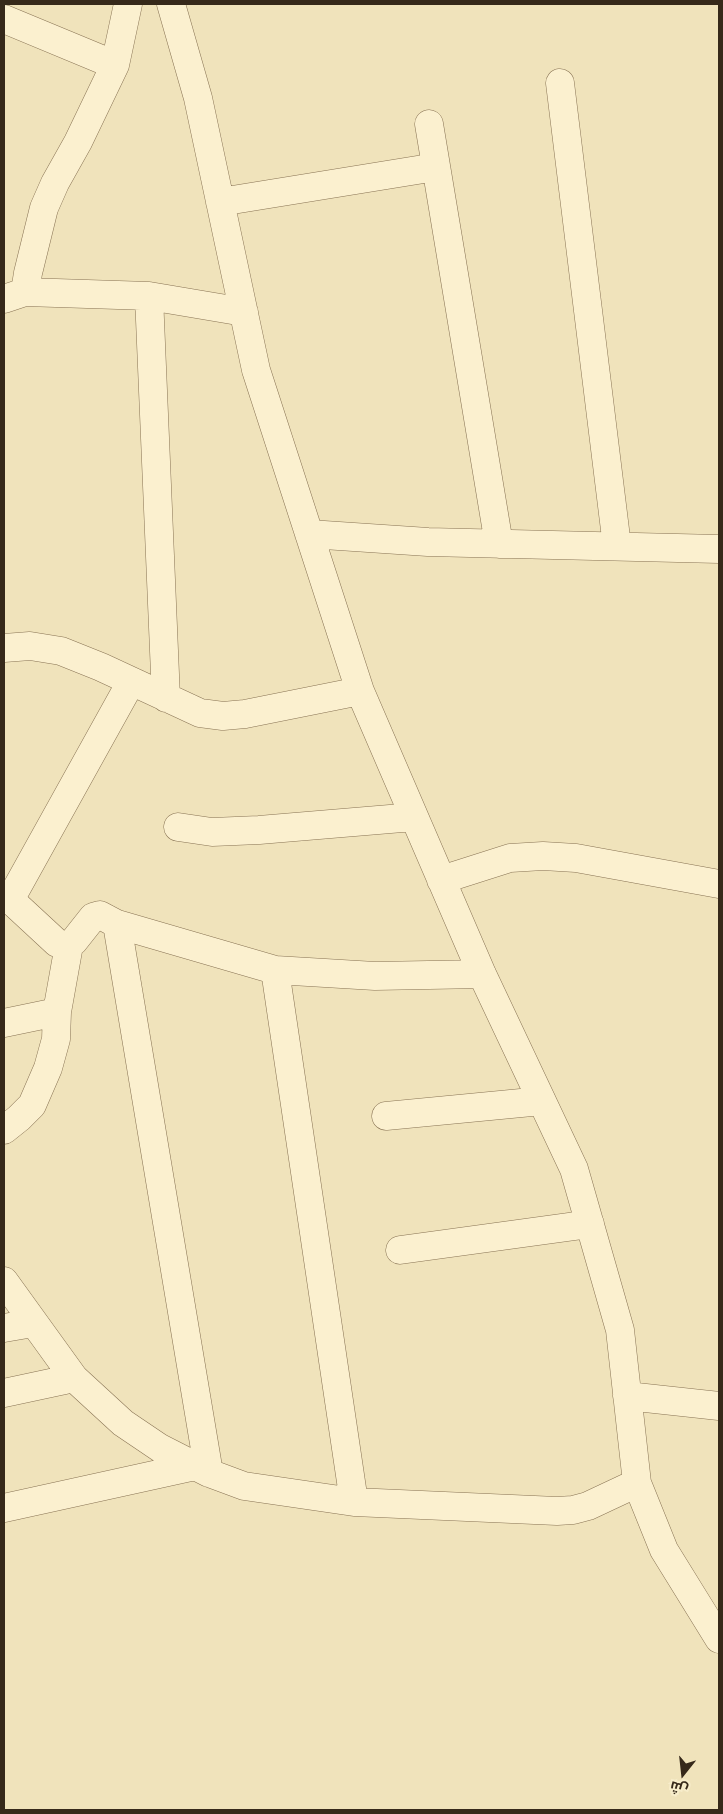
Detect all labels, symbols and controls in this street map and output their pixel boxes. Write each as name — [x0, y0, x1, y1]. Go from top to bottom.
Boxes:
north arrow — [658, 1749, 708, 1799]
text: ش — [668, 1777, 690, 1800]

